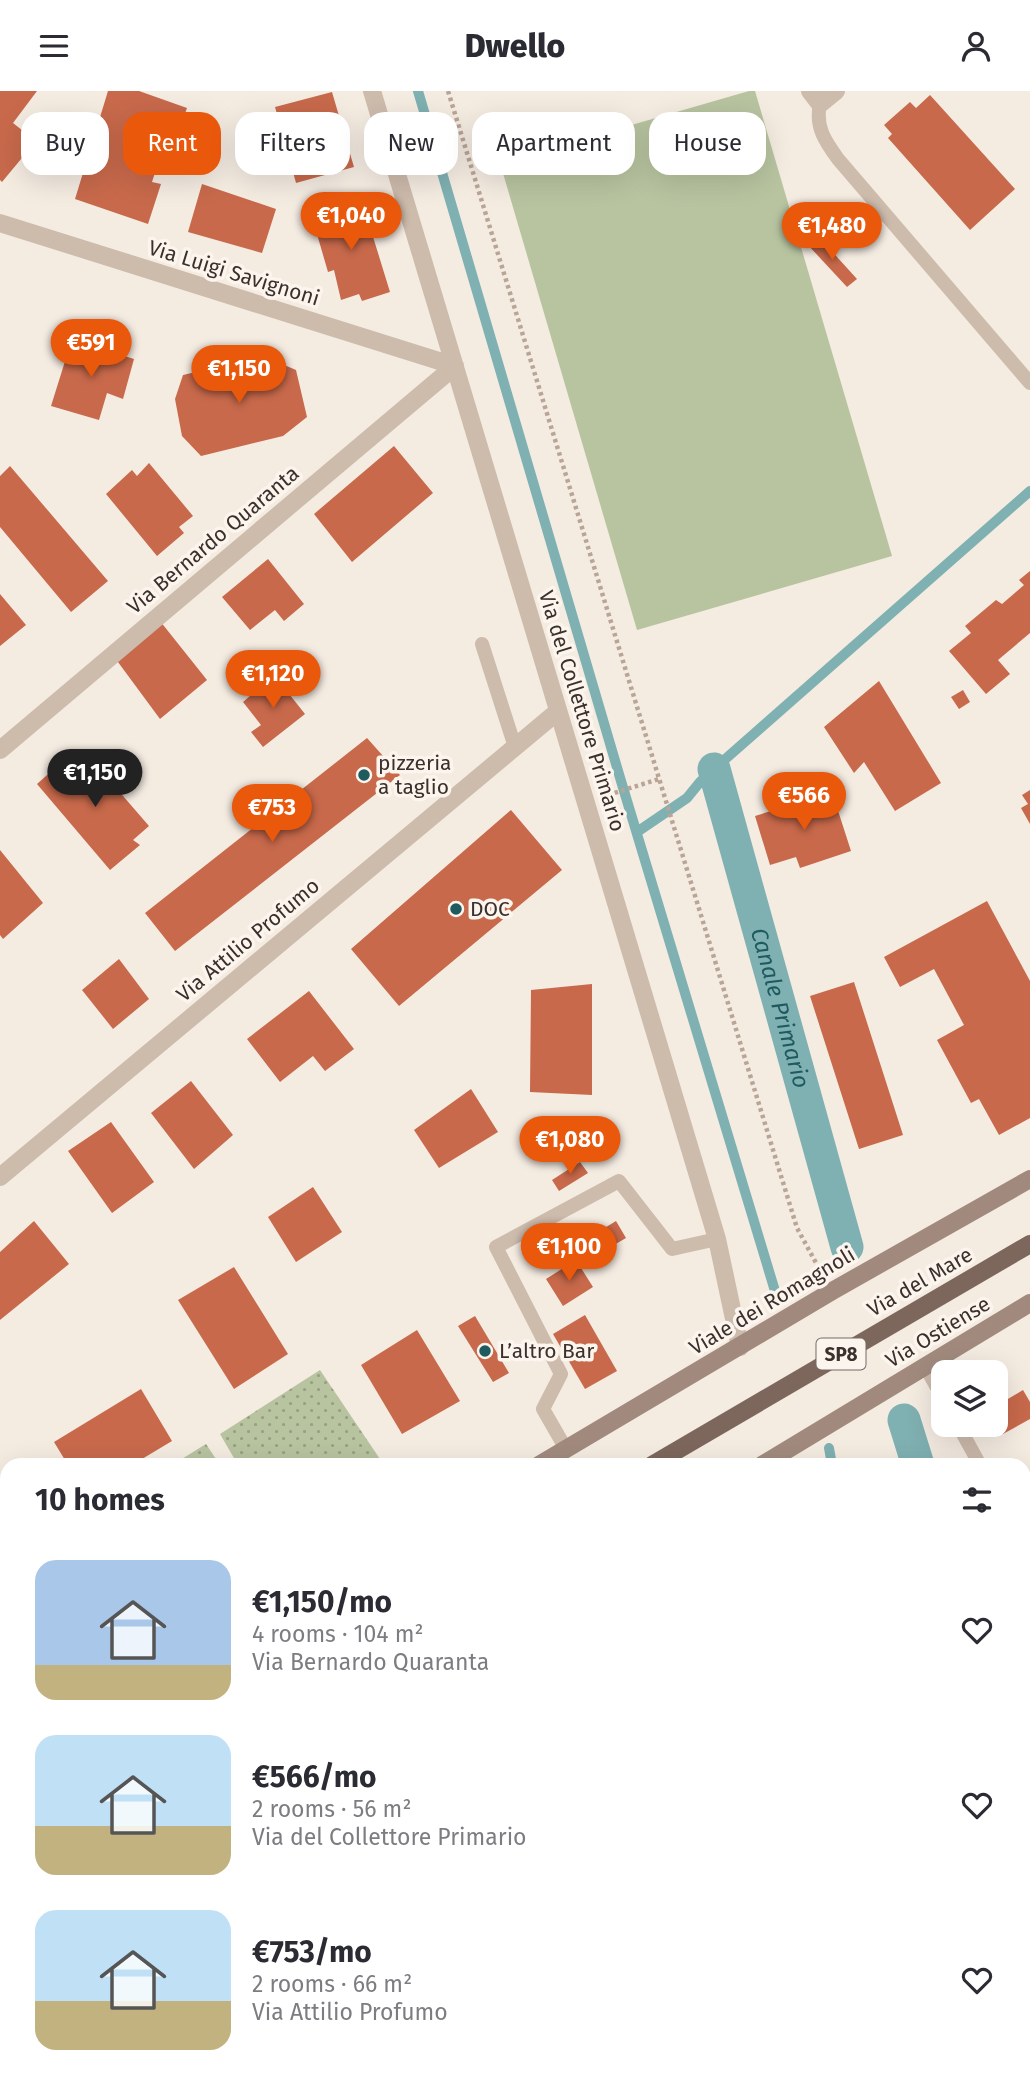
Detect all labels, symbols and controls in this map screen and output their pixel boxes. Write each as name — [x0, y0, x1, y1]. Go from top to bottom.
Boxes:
icon: menu — [35, 27, 73, 65]
text: Dwello — [465, 27, 565, 65]
icon: person — [957, 27, 995, 65]
chip: Buy — [21, 112, 109, 175]
chip: Rent — [123, 112, 221, 175]
chip: Filters — [235, 112, 350, 175]
chip: New — [364, 112, 458, 175]
chip: Apartment — [472, 112, 635, 175]
chip: House — [649, 112, 766, 175]
pin: €1,040 — [294, 193, 408, 252]
text: €1,040 — [317, 201, 385, 229]
pin: €1,480 — [775, 202, 889, 262]
text: €1,480 — [798, 211, 866, 239]
street label: Via Luigi Savignoni — [145, 235, 323, 311]
pin: €591 — [50, 320, 132, 379]
text: €591 — [67, 328, 115, 356]
pin: €1,150 — [182, 345, 296, 405]
text: €1,150 — [207, 354, 271, 382]
street label: Via Bernardo Quaranta — [122, 460, 304, 620]
street label: Via del Collettore Primario — [533, 587, 631, 835]
pin: €1,120 — [216, 651, 330, 710]
text: €1,120 — [242, 659, 304, 687]
pin: €1,150 — [38, 749, 152, 809]
place label: pizzeria a taglio — [378, 750, 452, 800]
text: €1,150 — [63, 758, 127, 786]
marker: pizzeria a taglio — [356, 767, 372, 783]
pin: €566 — [763, 773, 845, 832]
text: €566 — [778, 781, 830, 809]
pin: €753 — [231, 785, 313, 844]
text: €753 — [248, 793, 296, 821]
street label: Via Attilio Profumo — [171, 873, 325, 1007]
place label: DOC — [470, 896, 510, 922]
marker: DOC — [448, 901, 464, 917]
water label: Canale Primario — [745, 925, 816, 1091]
pin: €1,080 — [513, 1117, 627, 1176]
text: €1,080 — [535, 1125, 605, 1153]
pin: €1,100 — [512, 1223, 626, 1283]
text: €1,100 — [537, 1232, 601, 1260]
street label: Viale dei Romagnoli — [684, 1241, 860, 1361]
street label: Via del Mare — [863, 1241, 977, 1323]
street label: Via Ostiense — [881, 1291, 995, 1373]
place label: L’altro Bar — [499, 1338, 594, 1364]
road number: SP8 — [816, 1338, 866, 1369]
marker: L’altro Bar — [477, 1343, 493, 1359]
map controls — [931, 1360, 1008, 1437]
button: layers — [931, 1360, 1008, 1437]
icon: filters — [958, 1481, 996, 1519]
text: 10 homes — [35, 1482, 165, 1518]
text: €1,150/mo — [252, 1584, 392, 1620]
icon: home — [91, 1588, 175, 1672]
icon: heart — [958, 1611, 996, 1649]
text: 4 rooms · 104 m² — [252, 1620, 423, 1648]
text: Via Bernardo Quaranta — [252, 1648, 489, 1676]
text: €566/mo — [252, 1759, 377, 1795]
icon: home — [91, 1763, 175, 1847]
icon: heart — [958, 1786, 996, 1824]
text: 2 rooms · 56 m² — [252, 1795, 411, 1823]
text: Via del Collettore Primario — [252, 1823, 527, 1851]
text: €753/mo — [252, 1934, 372, 1970]
icon: home — [91, 1938, 175, 2022]
icon: heart — [958, 1961, 996, 1999]
text: 2 rooms · 66 m² — [252, 1970, 412, 1998]
text: Via Attilio Profumo — [252, 1998, 448, 2026]

